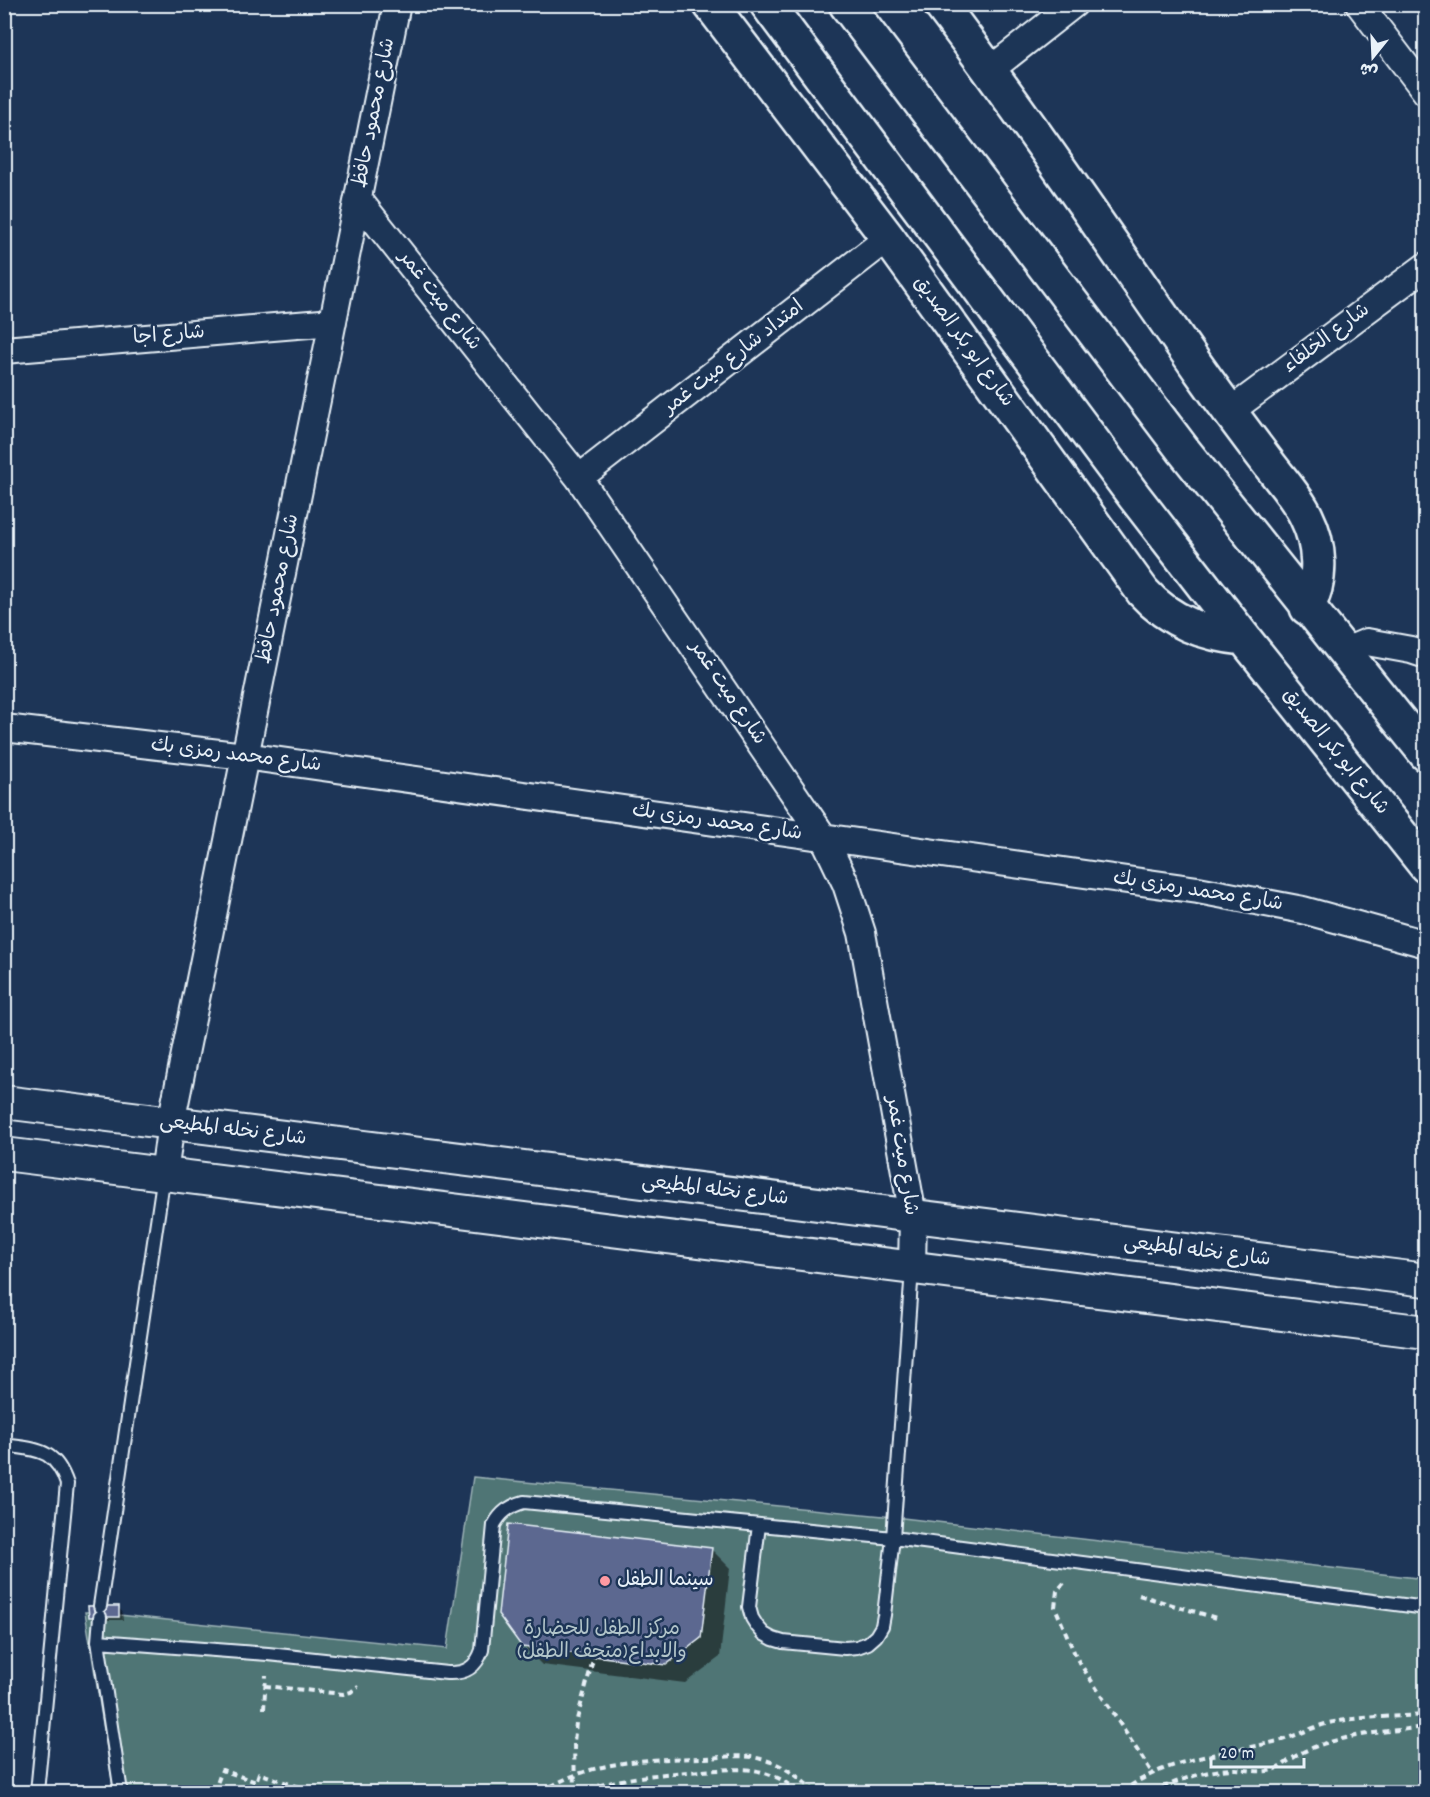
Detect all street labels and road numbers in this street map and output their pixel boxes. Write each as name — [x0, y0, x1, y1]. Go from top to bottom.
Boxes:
street label: شارع محمود حافظ — [347, 36, 403, 190]
street label: شارع ميت غمر — [390, 243, 487, 357]
street label: شارع ابو بكر الصديق — [906, 271, 1020, 413]
street label: امتداد شارع ميت غمر — [656, 294, 811, 423]
street label: شارع الخلفاء — [1278, 297, 1376, 381]
street label: شارع اجا — [132, 319, 206, 353]
street label: شارع محمود حافظ — [251, 512, 307, 666]
street label: شارع ميت غمر — [681, 634, 772, 751]
street label: شارع ابو بكر الصديق — [1275, 683, 1395, 821]
street label: شارع محمد رمزى بك — [149, 732, 323, 780]
street label: شارع محمد رمزى بك — [630, 797, 804, 849]
street label: شارع محمد رمزى بك — [1111, 865, 1285, 919]
street label: شارع ميت غمر — [877, 1092, 924, 1218]
street label: شارع نخله المطيعى — [158, 1108, 308, 1154]
street label: شارع نخله المطيعى — [640, 1168, 790, 1214]
street label: شارع نخله المطيعى — [1122, 1229, 1272, 1275]

